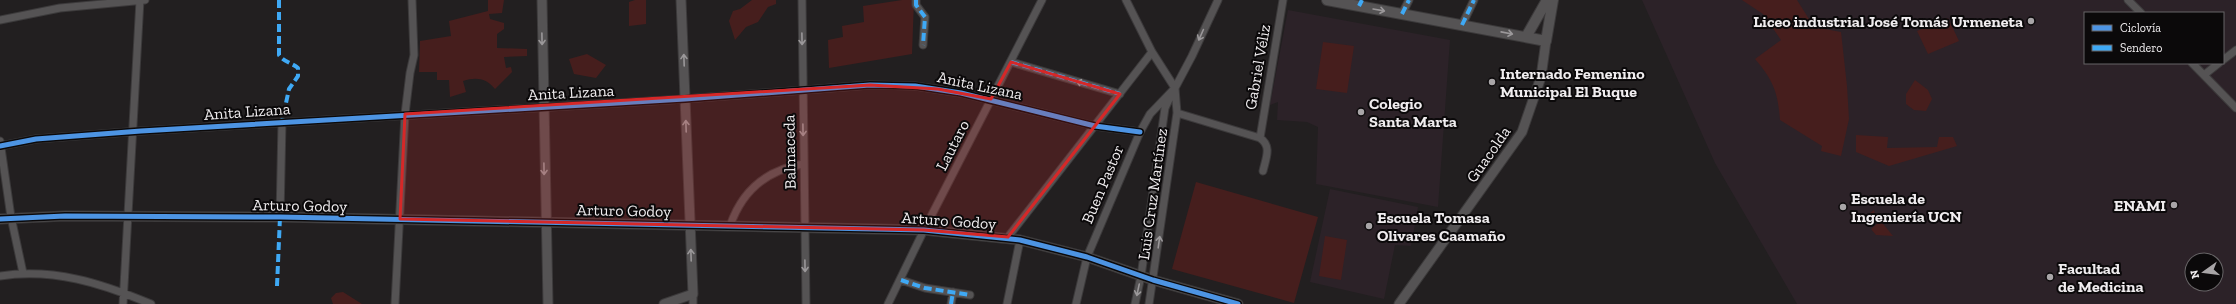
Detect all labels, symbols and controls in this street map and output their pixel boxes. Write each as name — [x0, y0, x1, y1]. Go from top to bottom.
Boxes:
one-way arrow — [1372, 6, 1385, 14]
place label: Liceo industrial José Tomás Urmeneta — [1753, 12, 2023, 31]
legend — [2084, 12, 2224, 64]
marker: Liceo industrial José Tomás Urmeneta — [2026, 16, 2036, 26]
text: Ciclovía — [2120, 21, 2161, 35]
street label: Gabriel Véliz — [1241, 23, 1274, 111]
one-way arrow — [1197, 29, 1205, 41]
one-way arrow — [1500, 30, 1513, 38]
one-way arrow — [539, 32, 546, 45]
one-way arrow — [798, 32, 806, 45]
text: Sendero — [2120, 41, 2162, 55]
one-way arrow — [680, 54, 687, 67]
place label: Internado Femenino Municipal El Buque — [1500, 64, 1645, 101]
street label: Anita Lizana — [936, 67, 1024, 104]
marker: Internado Femenino Municipal El Buque — [1487, 77, 1497, 87]
one-way arrow — [1076, 79, 1089, 86]
street label: Anita Lizana — [527, 81, 615, 104]
place label: Colegio Santa Marta — [1369, 94, 1457, 131]
street label: Anita Lizana — [203, 99, 291, 124]
marker: Colegio Santa Marta — [1356, 107, 1366, 117]
street label: Balmaceda — [779, 114, 800, 189]
street label: Lautaro — [932, 117, 973, 174]
one-way arrow — [683, 120, 690, 133]
street label: Guacolda — [1462, 122, 1515, 186]
one-way arrow — [799, 123, 807, 136]
street label: Luis Cruz Martínez — [1134, 127, 1171, 261]
street label: Buen Pastor — [1077, 142, 1128, 226]
one-way arrow — [540, 162, 548, 175]
place label: Escuela de Ingeniería UCN — [1851, 189, 1962, 226]
street label: Arturo Godoy — [252, 195, 348, 216]
place label: ENAMI — [2114, 196, 2166, 215]
street label: Arturo Godoy — [576, 200, 672, 221]
marker: ENAMI — [2169, 200, 2179, 210]
marker: Escuela de Ingeniería UCN — [1838, 202, 1848, 212]
street label: Arturo Godoy — [901, 208, 998, 233]
place label: Escuela Tomasa Olivares Caamaño — [1377, 208, 1506, 245]
marker: Escuela Tomasa Olivares Caamaño — [1364, 221, 1374, 231]
one-way arrow — [1155, 236, 1163, 249]
one-way arrow — [688, 249, 695, 262]
north arrow — [2184, 252, 2224, 292]
one-way arrow — [801, 259, 809, 272]
place label: Facultad de Medicina — [2058, 259, 2143, 296]
text: N — [2187, 268, 2202, 280]
marker: Facultad de Medicina — [2045, 272, 2055, 282]
one-way arrow — [1134, 283, 1142, 296]

